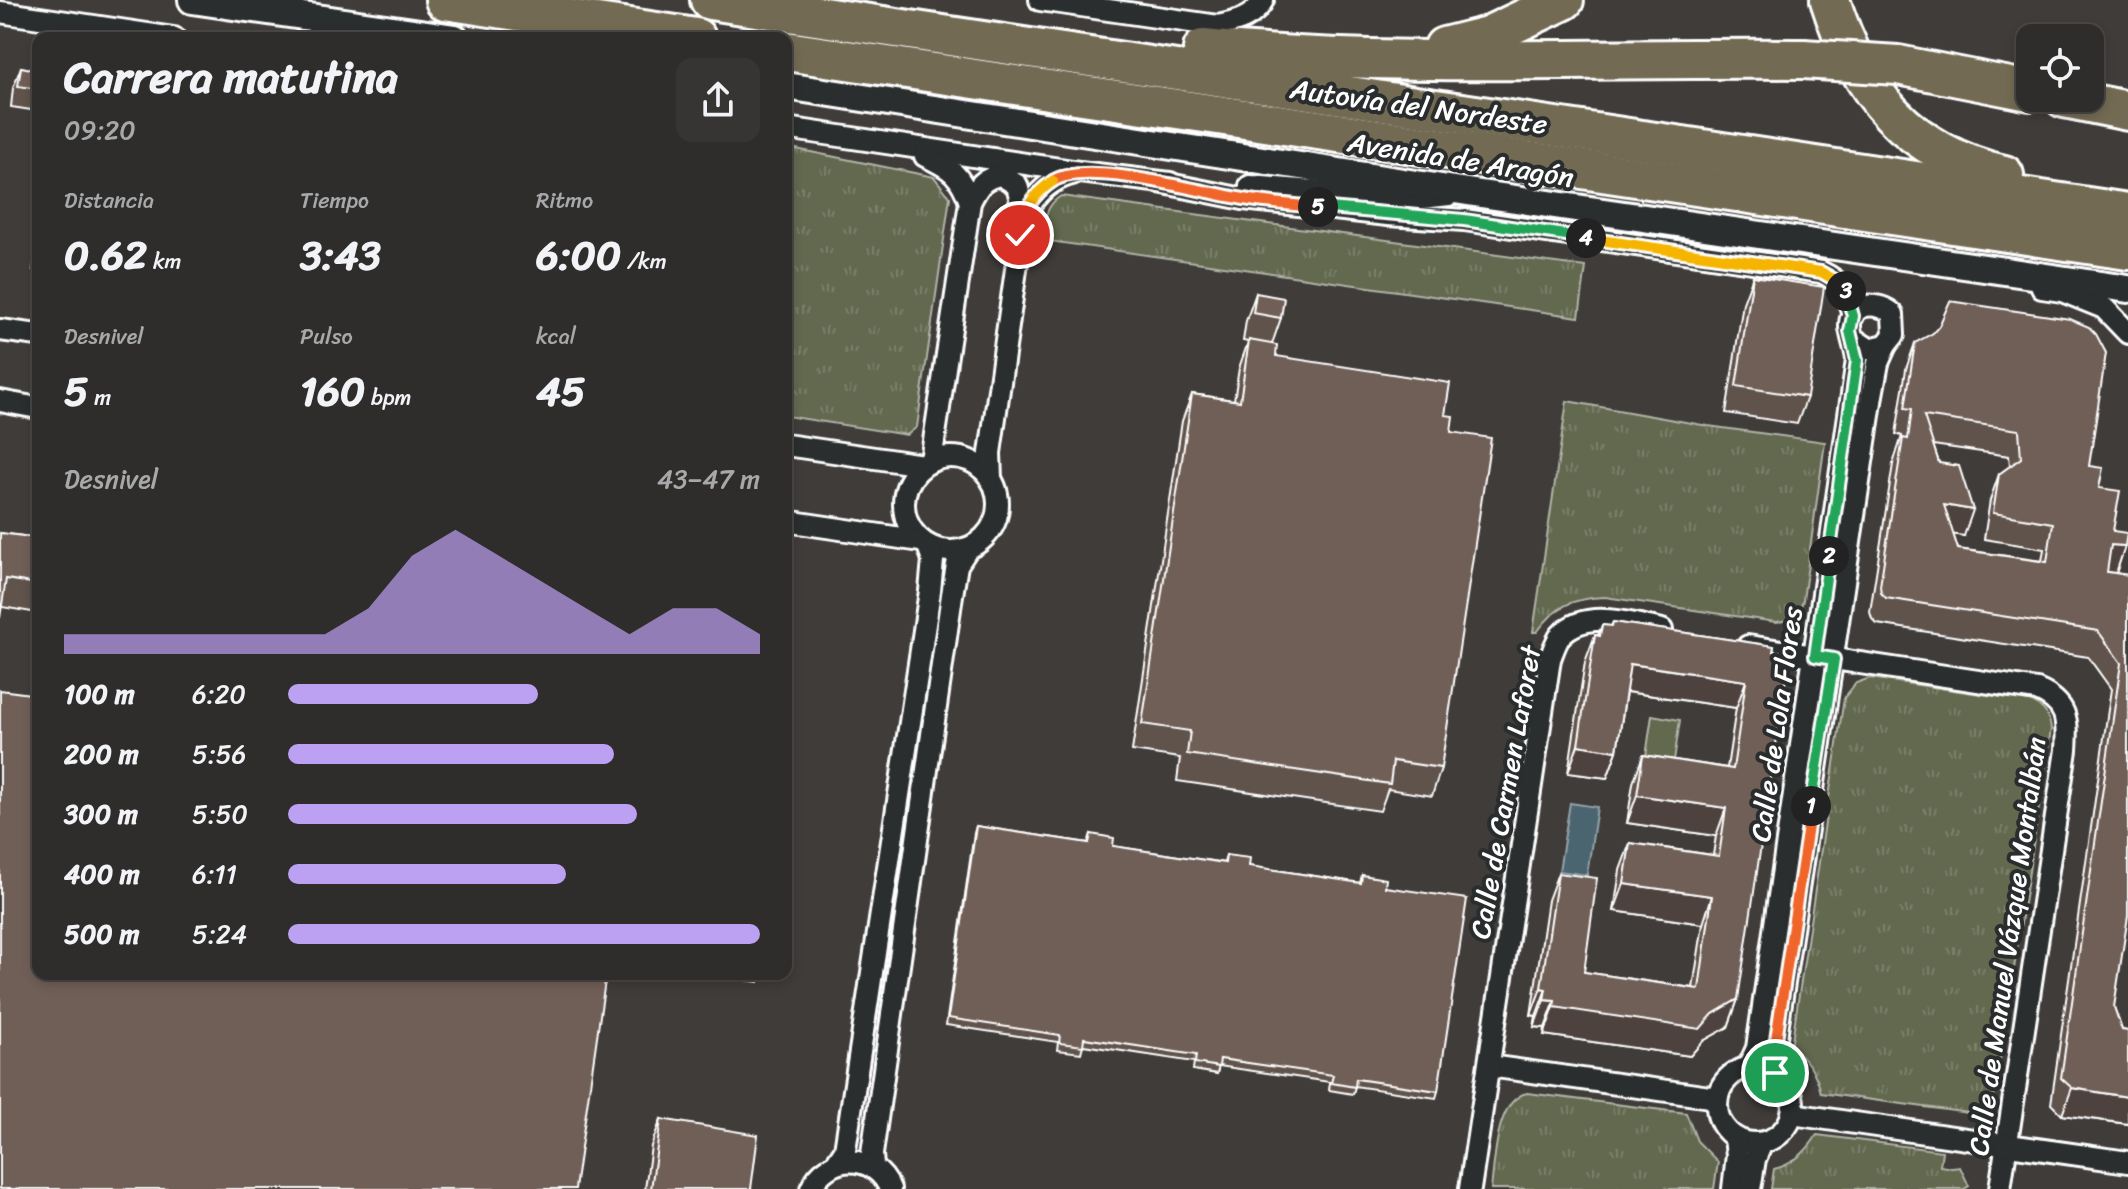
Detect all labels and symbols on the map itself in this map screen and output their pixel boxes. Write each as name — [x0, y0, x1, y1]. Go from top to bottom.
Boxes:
street label: Autovía del Nordeste — [1286, 64, 1551, 149]
street label: Avenida de Aragón — [1343, 117, 1578, 202]
pin: 5 — [1298, 187, 1338, 227]
pin — [986, 201, 1054, 269]
pin: 4 — [1566, 218, 1606, 258]
pin: 3 — [1826, 271, 1866, 311]
pin: 2 — [1809, 536, 1849, 576]
street label: Calle de Lola Flores — [1736, 603, 1817, 845]
street label: Calle de Carmen Laforet — [1456, 640, 1556, 943]
street label: Calle de Manuel Vázque Montalbán — [1954, 734, 2061, 1158]
pin: 1 — [1791, 786, 1831, 826]
pin — [1741, 1039, 1809, 1107]

